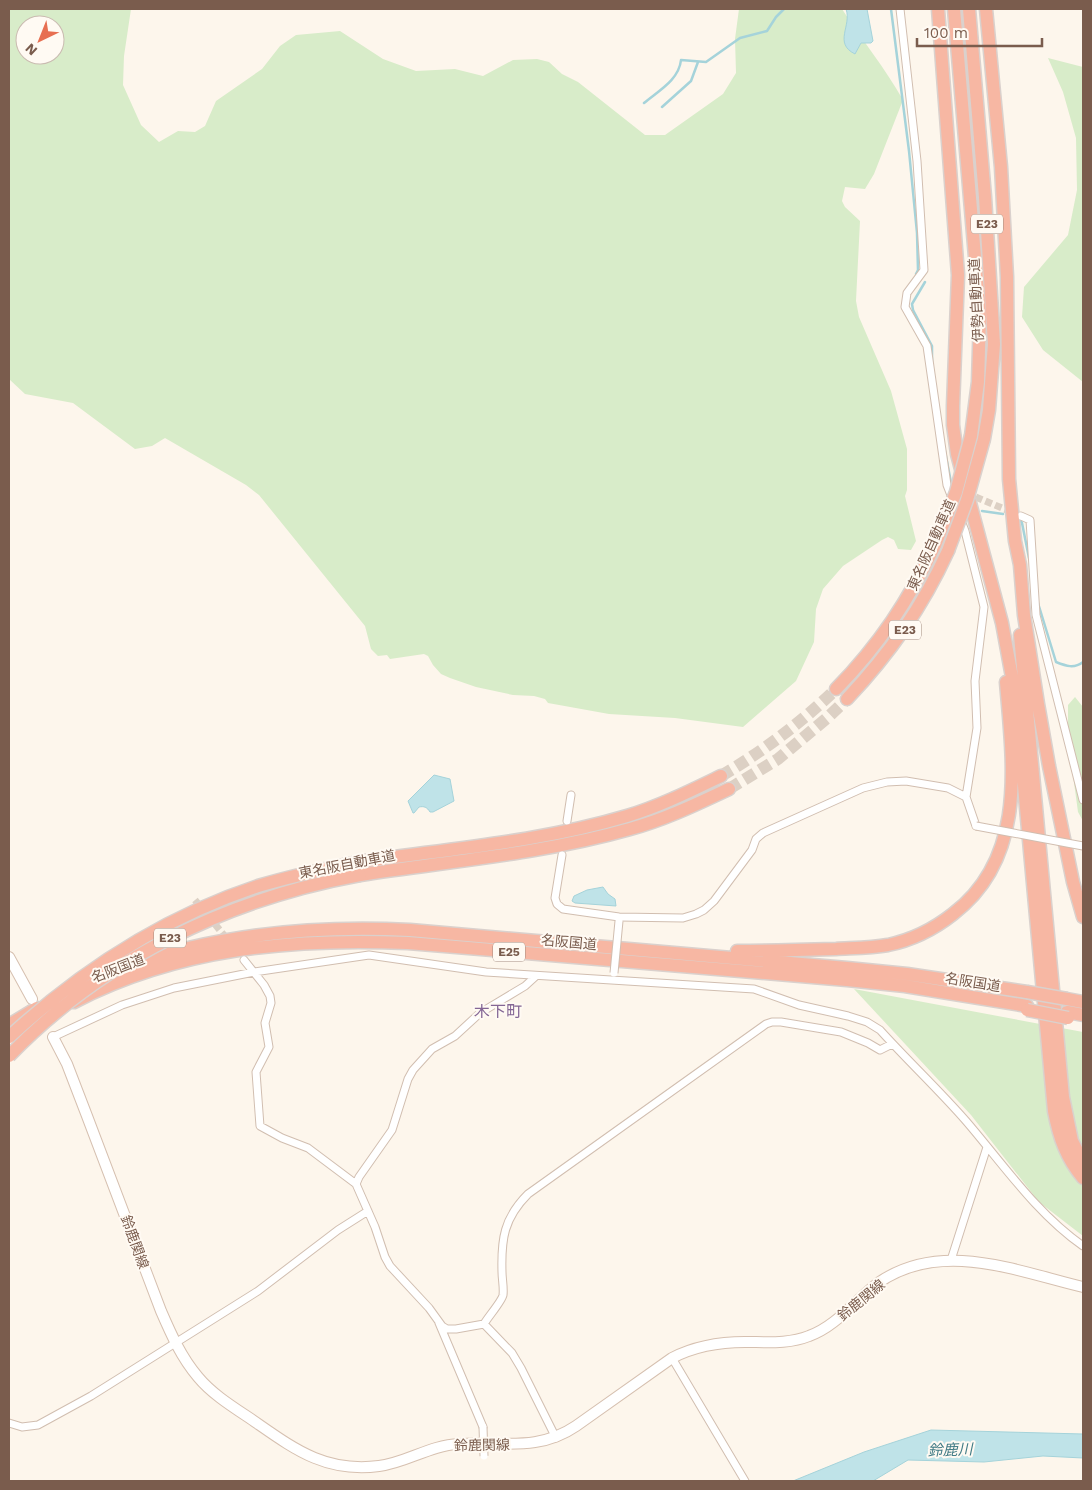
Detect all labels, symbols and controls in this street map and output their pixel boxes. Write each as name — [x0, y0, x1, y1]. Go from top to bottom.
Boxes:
north arrow — [15, 15, 65, 65]
scale bar — [917, 15, 1042, 47]
text: 100 m — [924, 24, 968, 42]
text: N — [22, 40, 40, 59]
road number: E23 — [971, 214, 1003, 233]
street label: 伊勢自動車道 — [966, 258, 986, 342]
street label: 東名阪自動車道 — [904, 497, 958, 593]
road number: E23 — [889, 620, 921, 640]
street label: 東名阪自動車道 — [297, 847, 397, 881]
road number: E23 — [154, 928, 186, 948]
street label: 名阪国道 — [540, 932, 598, 952]
road number: E25 — [493, 942, 525, 962]
street label: 名阪国道 — [89, 950, 147, 986]
street label: 名阪国道 — [944, 970, 1002, 994]
district label: 木下町 — [474, 1002, 522, 1021]
street label: 鈴鹿関線 — [118, 1213, 152, 1271]
street label: 鈴鹿関線 — [834, 1276, 888, 1324]
street label: 鈴鹿関線 — [454, 1437, 510, 1453]
water label: 鈴鹿川 — [927, 1440, 975, 1460]

